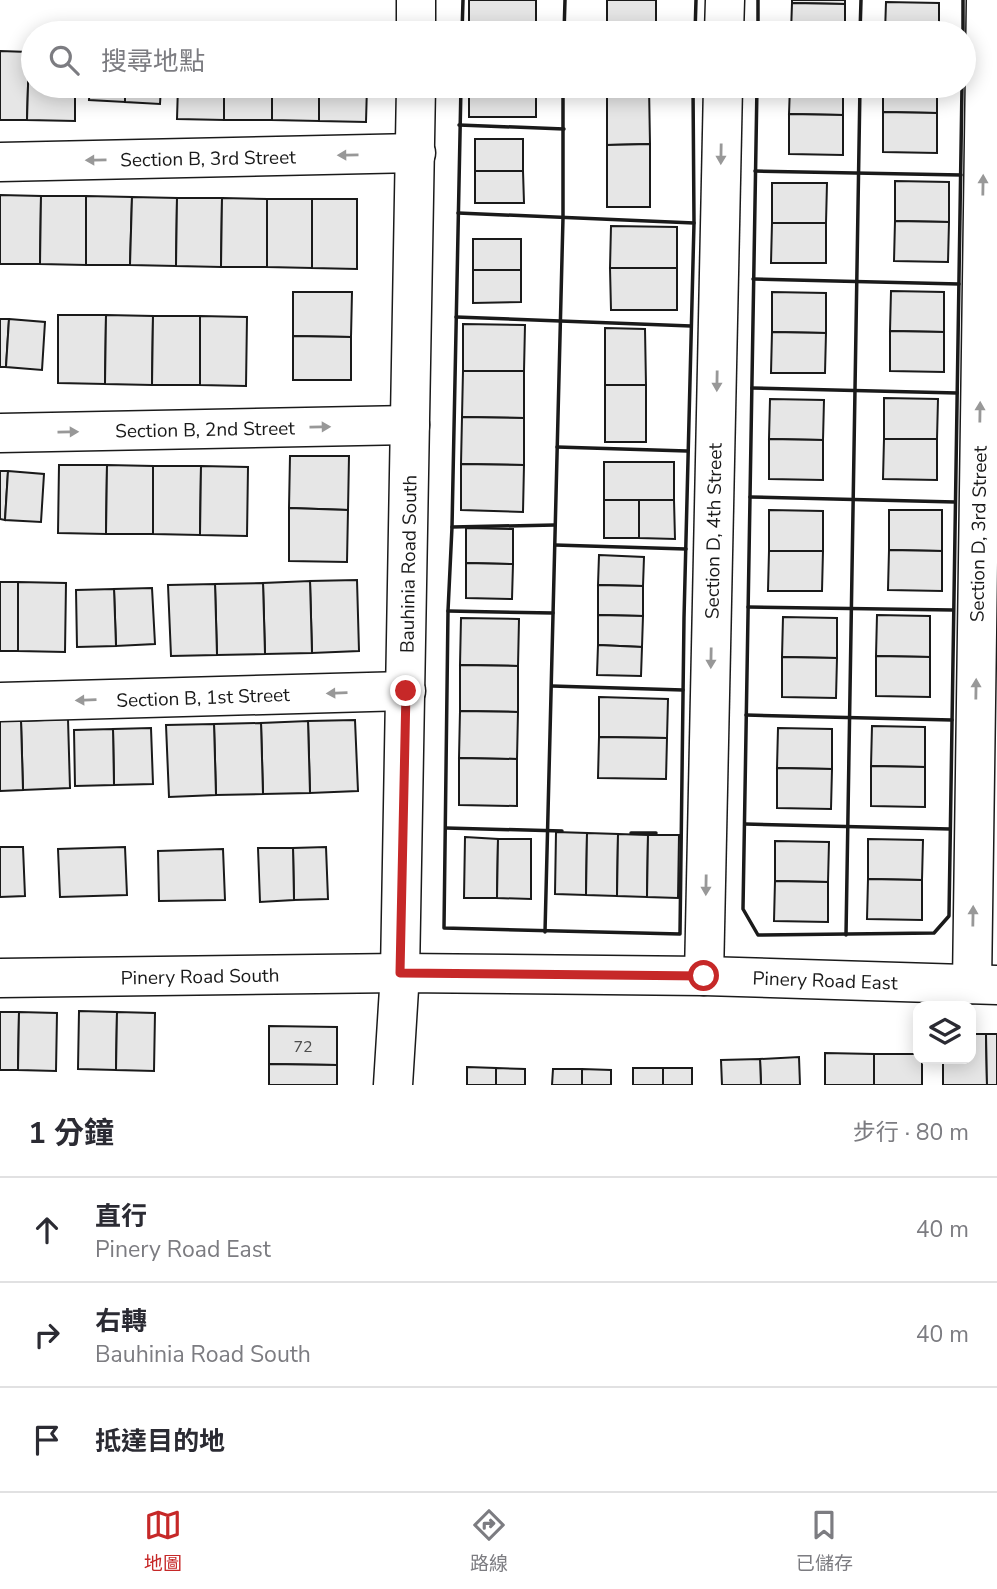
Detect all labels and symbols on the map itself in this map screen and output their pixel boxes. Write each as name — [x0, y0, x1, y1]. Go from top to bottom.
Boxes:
one-way arrow — [716, 143, 727, 165]
street label: Section B, 3rd Street — [120, 144, 296, 174]
one-way arrow — [337, 149, 359, 160]
one-way arrow — [85, 154, 107, 166]
one-way arrow — [977, 173, 989, 195]
one-way arrow — [711, 371, 722, 393]
one-way arrow — [974, 401, 986, 423]
street label: Section B, 2nd Street — [115, 415, 295, 445]
one-way arrow — [309, 421, 331, 433]
one-way arrow — [57, 426, 79, 438]
street label: Section D, 4th Street — [699, 442, 729, 619]
street label: Section D, 3rd Street — [964, 445, 994, 622]
street label: Bauhinia Road South — [394, 475, 424, 653]
one-way arrow — [705, 647, 716, 669]
route end — [390, 675, 421, 706]
one-way arrow — [971, 677, 982, 699]
street label: Section B, 1st Street — [116, 682, 291, 714]
one-way arrow — [326, 687, 348, 699]
one-way arrow — [74, 694, 96, 706]
one-way arrow — [700, 875, 712, 897]
one-way arrow — [967, 905, 979, 927]
route start — [688, 960, 719, 991]
street label: Pinery Road South — [120, 963, 280, 991]
street label: Pinery Road East — [752, 965, 898, 997]
house number: 72 — [293, 1036, 313, 1058]

